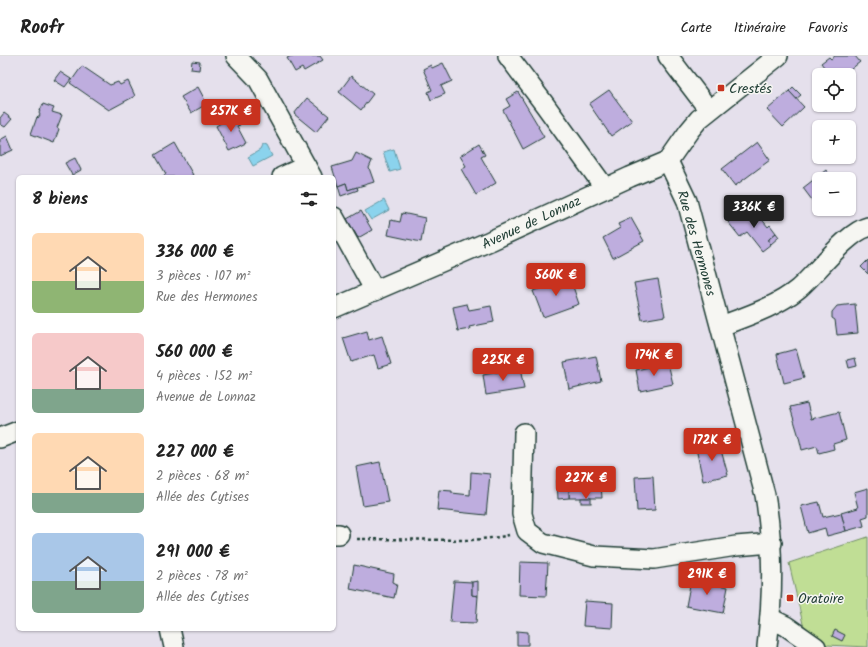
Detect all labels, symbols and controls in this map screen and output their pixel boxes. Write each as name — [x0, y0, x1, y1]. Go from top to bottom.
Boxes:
text: Roofr — [20, 13, 64, 43]
text: Carte — [680, 17, 712, 39]
text: Itinéraire — [734, 17, 786, 39]
text: Favoris — [808, 17, 848, 39]
map controls — [812, 68, 856, 216]
button: locate — [812, 68, 856, 112]
place label: Crestés — [729, 78, 772, 100]
marker: Crestés — [716, 83, 726, 93]
pin: 257K € — [198, 99, 264, 133]
text: 257K € — [210, 101, 252, 122]
button: + — [812, 120, 856, 164]
button: − — [812, 172, 856, 216]
text: 8 biens — [32, 186, 88, 213]
icon: filters — [298, 188, 320, 210]
street label: Rue des Hermones — [670, 188, 722, 299]
street label: Avenue de Lonnaz — [478, 190, 585, 256]
pin: 336K € — [721, 195, 787, 229]
text: 336K € — [733, 197, 775, 218]
text: 336 000 € — [156, 239, 234, 266]
icon: home — [64, 249, 112, 297]
pin: 560K € — [523, 263, 589, 297]
text: 560K € — [535, 265, 577, 286]
text: 3 pièces · 107 m² — [156, 266, 250, 287]
text: Rue des Hermones — [156, 287, 257, 308]
text: 560 000 € — [156, 339, 233, 366]
pin: 174K € — [621, 343, 687, 377]
text: 174K € — [635, 345, 673, 366]
pin: 225K € — [470, 348, 536, 382]
icon: home — [64, 349, 112, 397]
text: 225K € — [482, 350, 524, 371]
text: 4 pièces · 152 m² — [156, 366, 252, 387]
text: Avenue de Lonnaz — [156, 387, 256, 408]
pin: 172K € — [679, 428, 745, 462]
text: 172K € — [693, 430, 731, 451]
text: 227 000 € — [156, 439, 234, 466]
icon: home — [64, 449, 112, 497]
text: 2 pièces · 68 m² — [156, 466, 249, 487]
pin: 227K € — [553, 466, 619, 500]
text: 227K € — [565, 468, 607, 489]
text: Allée des Cytises — [156, 487, 249, 508]
text: 291 000 € — [156, 539, 230, 566]
icon: home — [64, 549, 112, 597]
pin: 291K € — [674, 562, 740, 596]
text: 291K € — [687, 564, 727, 585]
text: 2 pièces · 78 m² — [156, 566, 248, 587]
text: Allée des Cytises — [156, 587, 249, 608]
place label: Oratoire — [798, 588, 845, 610]
marker: Oratoire — [785, 593, 795, 603]

